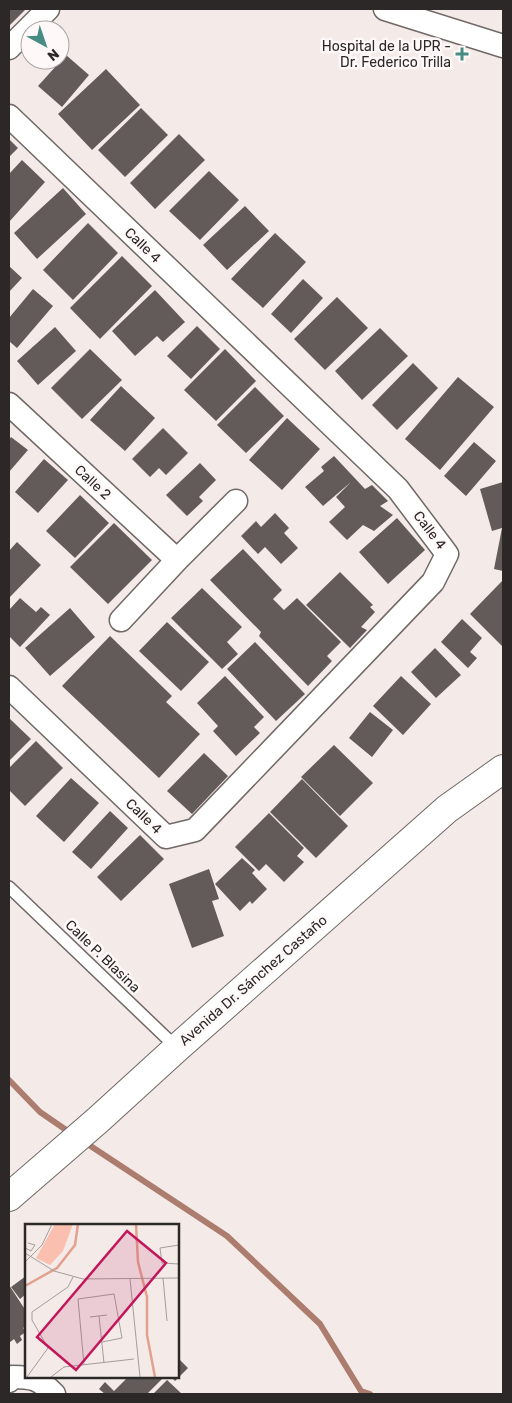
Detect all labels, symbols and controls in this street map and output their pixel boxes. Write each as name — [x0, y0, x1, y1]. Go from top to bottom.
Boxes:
north arrow — [20, 20, 70, 70]
place label: Hospital de la UPR - Dr. Federico Trilla — [322, 38, 451, 71]
text: N — [44, 45, 62, 64]
marker: Hospital de la UPR - Dr. Federico Trilla — [455, 47, 469, 61]
street label: Calle 4 — [121, 224, 165, 267]
street label: Calle 2 — [71, 461, 114, 503]
street label: Calle 4 — [410, 508, 450, 553]
street label: Calle 4 — [122, 795, 166, 838]
street label: Avenida Dr. Sánchez Castaño — [176, 912, 331, 1049]
street label: Calle P. Blasina — [62, 916, 144, 996]
inset map — [25, 1224, 179, 1378]

